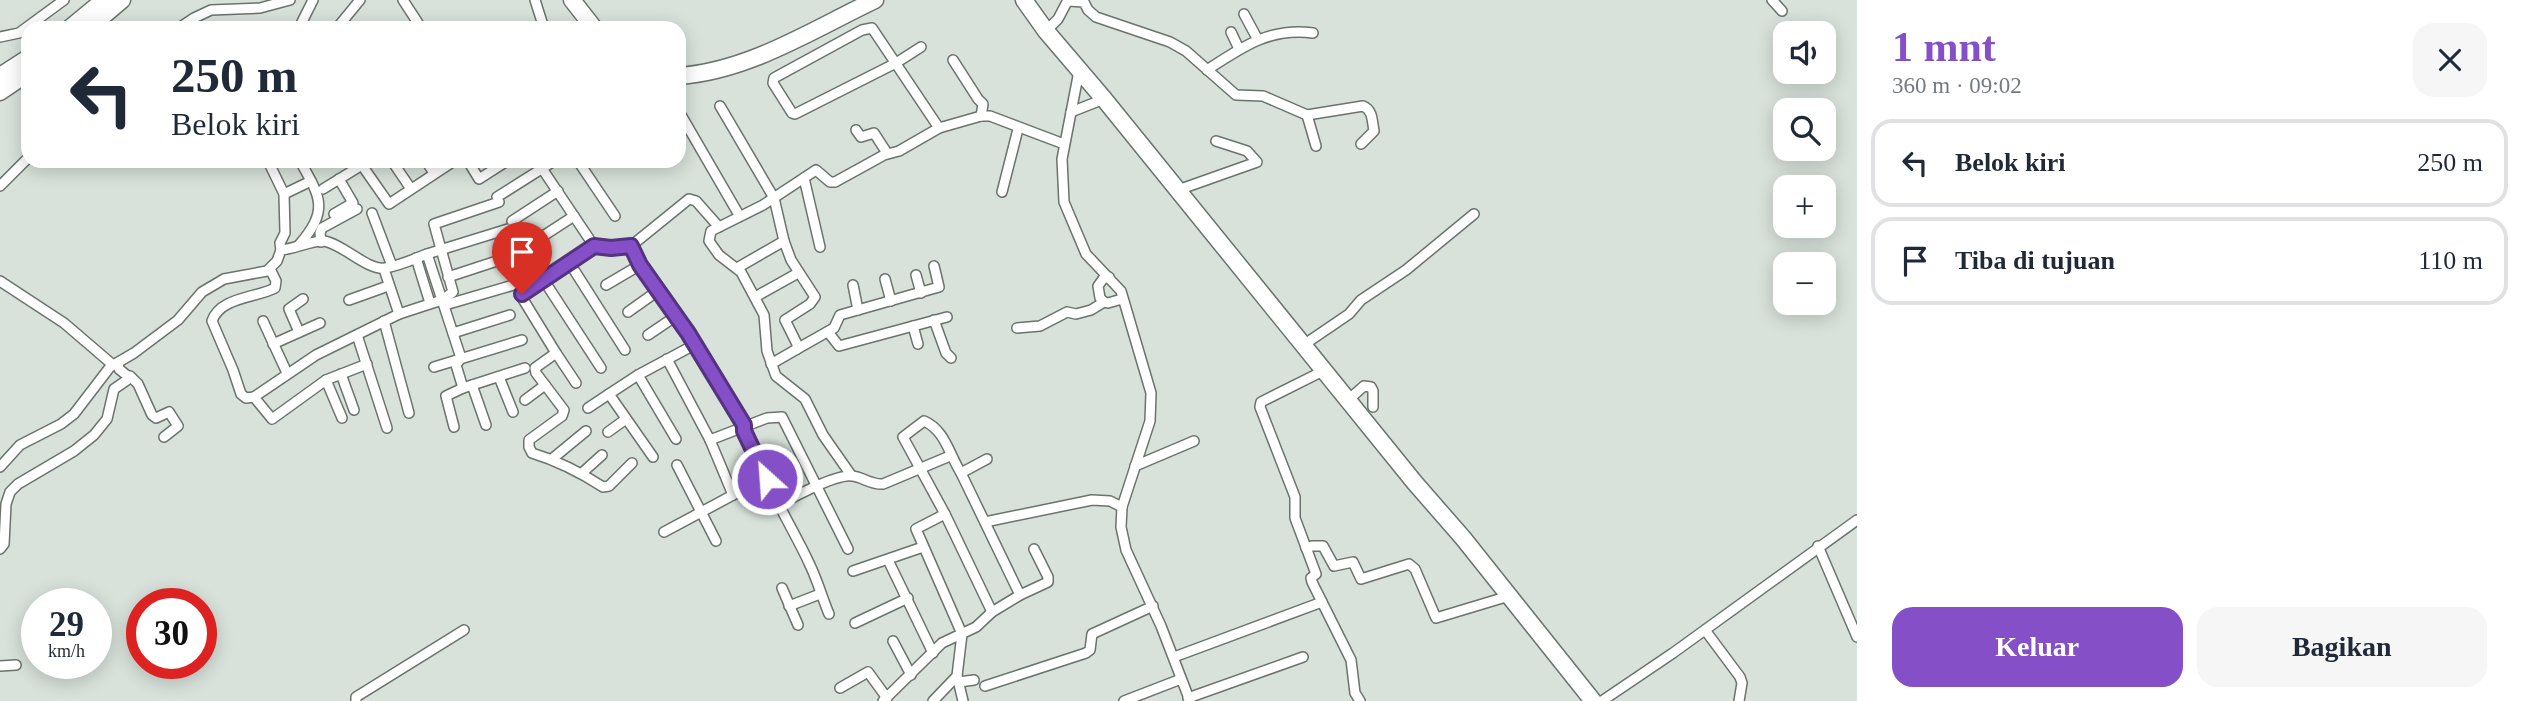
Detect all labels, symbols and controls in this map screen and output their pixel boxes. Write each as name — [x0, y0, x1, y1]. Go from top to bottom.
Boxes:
map controls — [1773, 21, 1836, 315]
button: sound — [1773, 21, 1836, 84]
button: close — [2413, 23, 2487, 97]
text: 1 mnt — [1892, 24, 1996, 70]
text: 250 m — [171, 48, 298, 103]
icon: left — [56, 49, 147, 140]
text: 360 m · 09:02 — [1892, 73, 2022, 98]
button: search — [1773, 98, 1836, 161]
text: Belok kiri — [171, 106, 300, 142]
icon: left — [1896, 144, 1934, 182]
text: Belok kiri — [1955, 148, 2066, 177]
text: 250 m — [2417, 148, 2483, 177]
button: + — [1773, 175, 1836, 238]
pin — [492, 222, 552, 294]
icon: arrive — [503, 233, 541, 271]
icon: arrive — [1896, 242, 1934, 280]
text: Tiba di tujuan — [1955, 246, 2115, 275]
text: 110 m — [2418, 246, 2483, 275]
button: − — [1773, 252, 1836, 315]
position arrow — [730, 442, 804, 516]
speed limit sign: 30 — [126, 588, 217, 679]
text: 29 — [49, 605, 84, 644]
button: Keluar — [1892, 607, 2183, 687]
button: Bagikan — [2197, 607, 2487, 687]
text: km/h — [48, 641, 85, 661]

